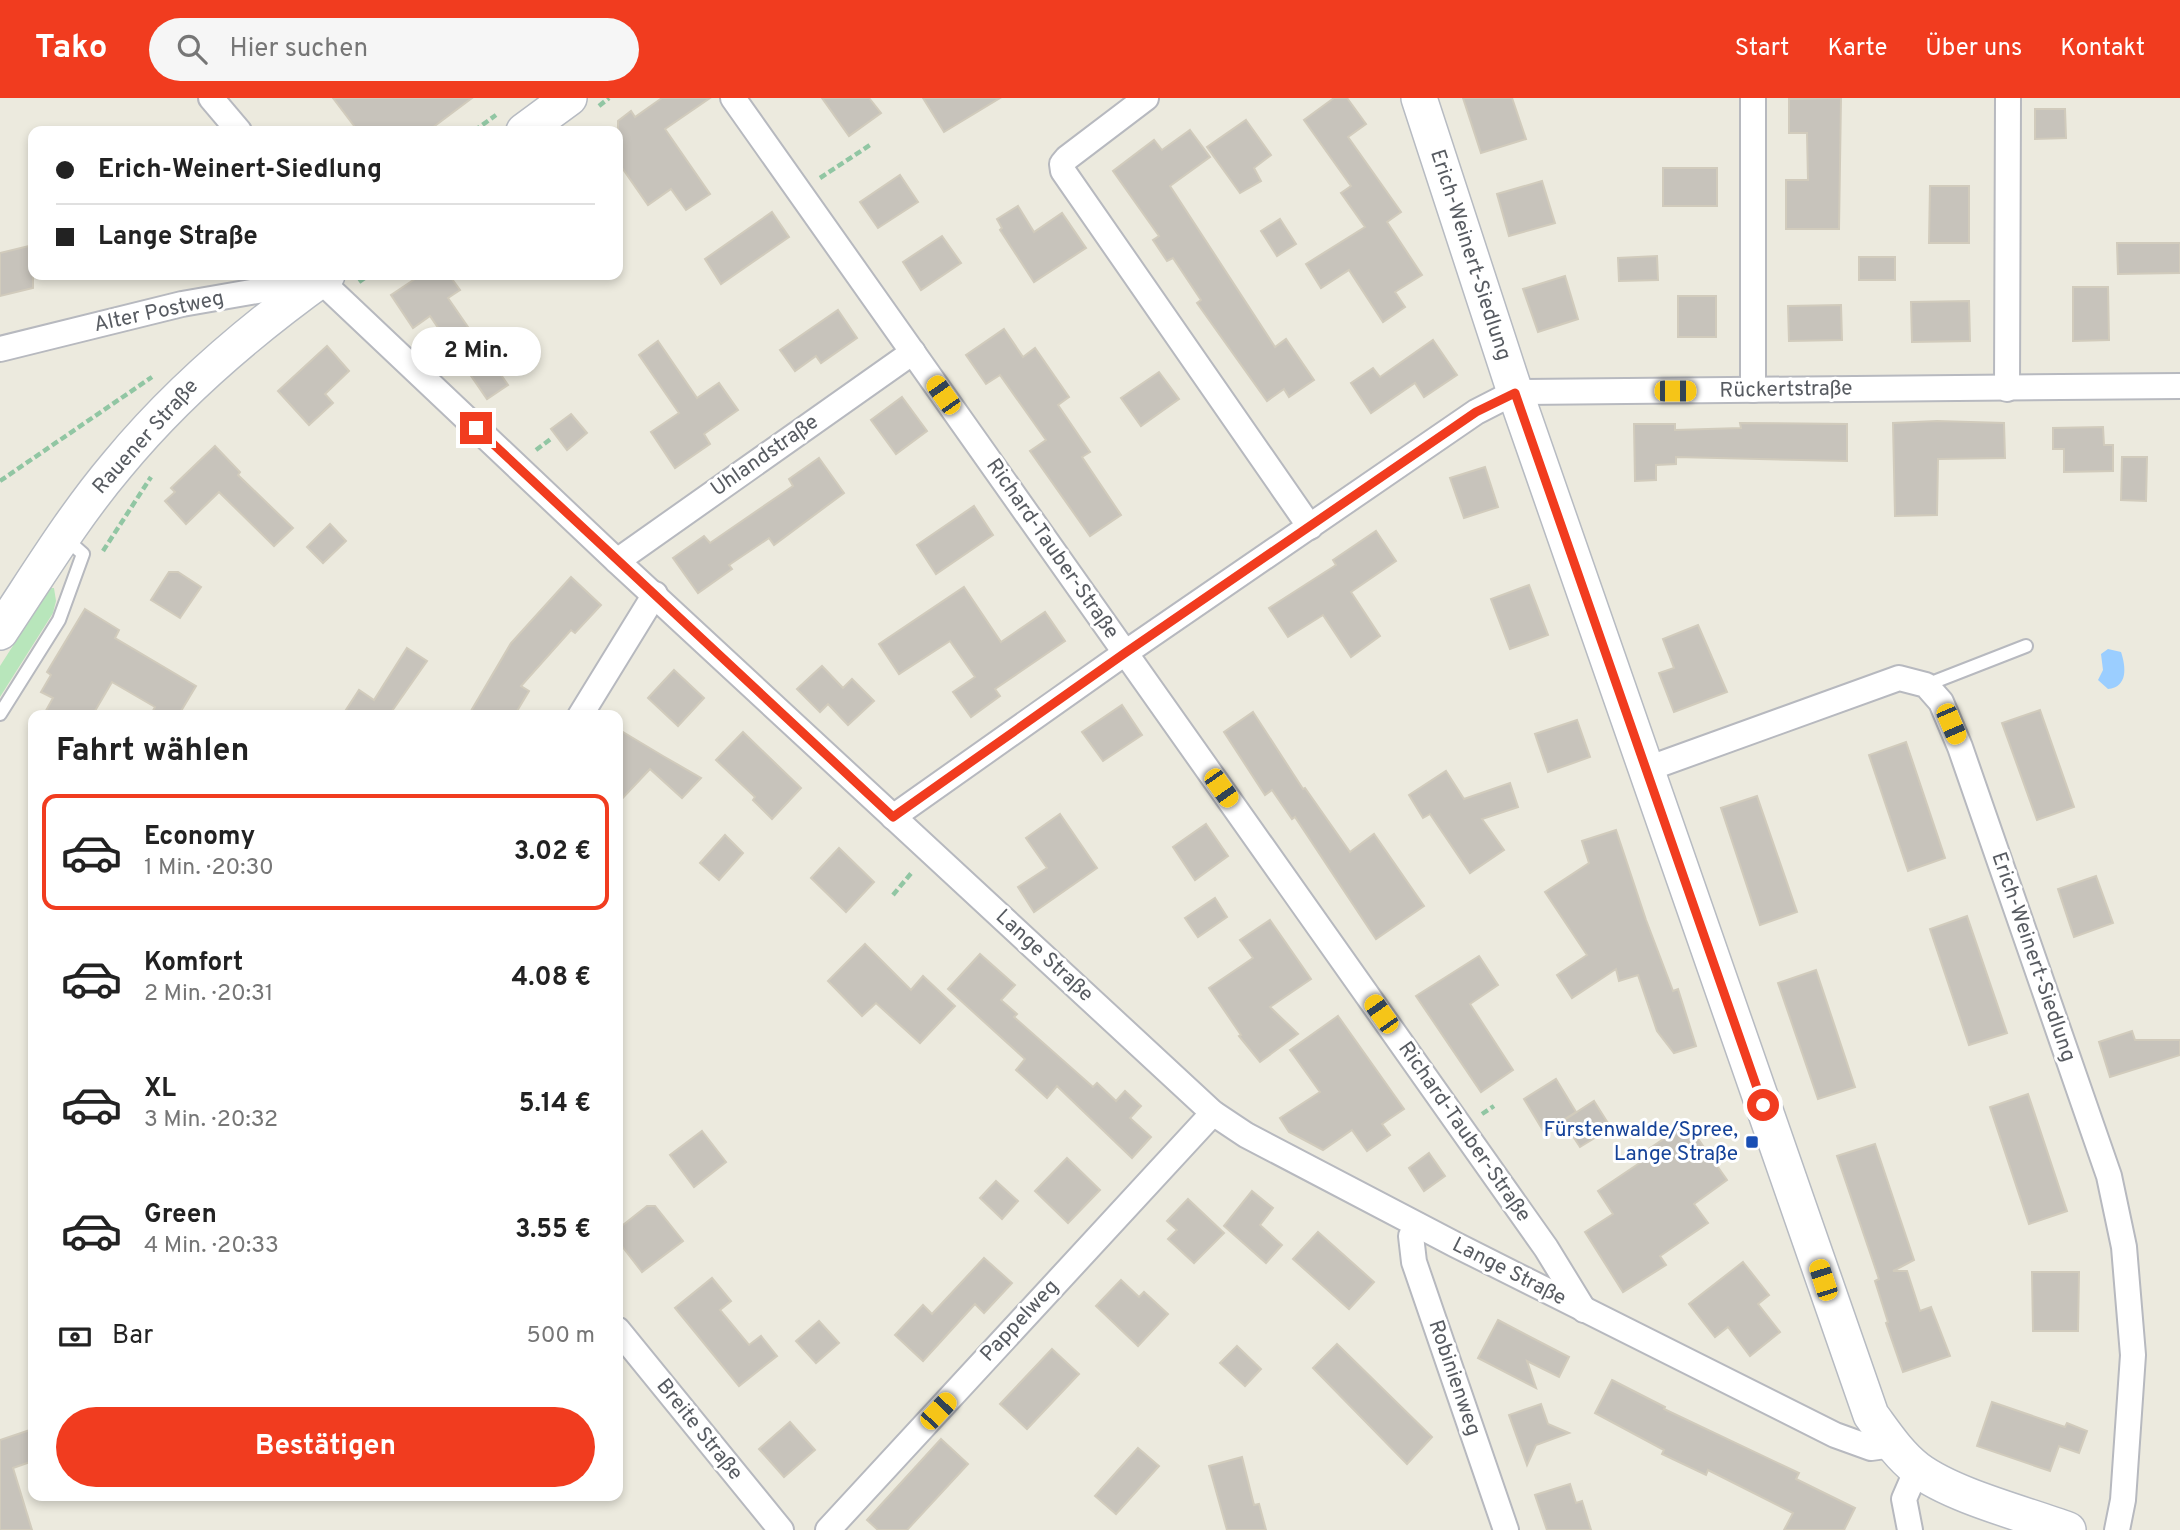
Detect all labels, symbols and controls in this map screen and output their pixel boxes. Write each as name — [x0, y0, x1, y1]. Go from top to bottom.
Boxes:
search box — [149, 18, 639, 81]
text: Tako — [35, 28, 107, 70]
icon: search — [173, 30, 211, 68]
text: Hier suchen — [229, 33, 368, 66]
text: Start — [1735, 34, 1789, 64]
text: Karte — [1827, 34, 1887, 64]
text: Über uns — [1925, 34, 2022, 64]
text: Kontakt — [2060, 34, 2145, 64]
street label: Erich-Weinert-Siedlung — [1423, 146, 1517, 364]
text: Erich-Weinert-Siedlung — [98, 154, 382, 187]
text: Lange Straße — [98, 221, 258, 254]
street label: Alter Postweg — [91, 285, 227, 339]
callout: 2 Min. — [411, 327, 541, 376]
text: 2 Min. — [444, 337, 508, 366]
car — [923, 372, 964, 418]
street label: Rauener Straße — [87, 374, 205, 500]
street label: Rückertstraße — [1719, 375, 1853, 405]
car — [1655, 381, 1697, 402]
street label: Uhlandstraße — [706, 409, 824, 503]
route end — [460, 412, 492, 444]
street label: Richard-Tauber-Straße — [980, 454, 1124, 644]
car — [1934, 701, 1969, 747]
text: Fahrt wählen — [56, 732, 249, 772]
car — [1201, 765, 1242, 811]
icon: car — [60, 821, 123, 884]
text: Economy — [144, 821, 255, 854]
text: 3.02 € — [514, 836, 591, 869]
street label: Erich-Weinert-Siedlung — [1984, 849, 2082, 1065]
text: 1 Min. · 20:30 — [144, 854, 274, 883]
street label: Lange Straße — [989, 904, 1099, 1008]
icon: car — [60, 947, 123, 1010]
text: Komfort — [144, 947, 243, 980]
text: 4.08 € — [512, 962, 591, 995]
text: 2 Min. · 20:31 — [144, 980, 273, 1009]
car — [1361, 991, 1402, 1037]
street label: Richard-Tauber-Straße — [1392, 1037, 1536, 1227]
icon: car — [60, 1073, 123, 1136]
text: XL — [144, 1073, 176, 1106]
text: 5.14 € — [519, 1088, 591, 1121]
route start — [1747, 1089, 1779, 1121]
text: 3 Min. · 20:32 — [144, 1106, 278, 1135]
place label: Fürstenwalde/Spree, Lange Straße — [1543, 1117, 1738, 1168]
marker: Fürstenwalde/Spree, Lange Straße — [1744, 1134, 1760, 1150]
icon: car — [60, 1199, 123, 1262]
text: Green — [144, 1199, 217, 1232]
text: 3.55 € — [515, 1214, 591, 1247]
text: 4 Min. · 20:33 — [144, 1232, 279, 1261]
street label: Lange Straße — [1447, 1232, 1571, 1312]
car — [1807, 1257, 1840, 1303]
street label: Pappelweg — [975, 1274, 1065, 1368]
street label: Robinienweg — [1422, 1316, 1486, 1440]
icon: cash — [56, 1318, 94, 1356]
text: Bar — [112, 1320, 153, 1353]
text: 500 m — [527, 1322, 595, 1351]
street label: Breite Straße — [650, 1374, 748, 1486]
car — [916, 1388, 961, 1434]
button: Bestätigen — [56, 1407, 595, 1487]

